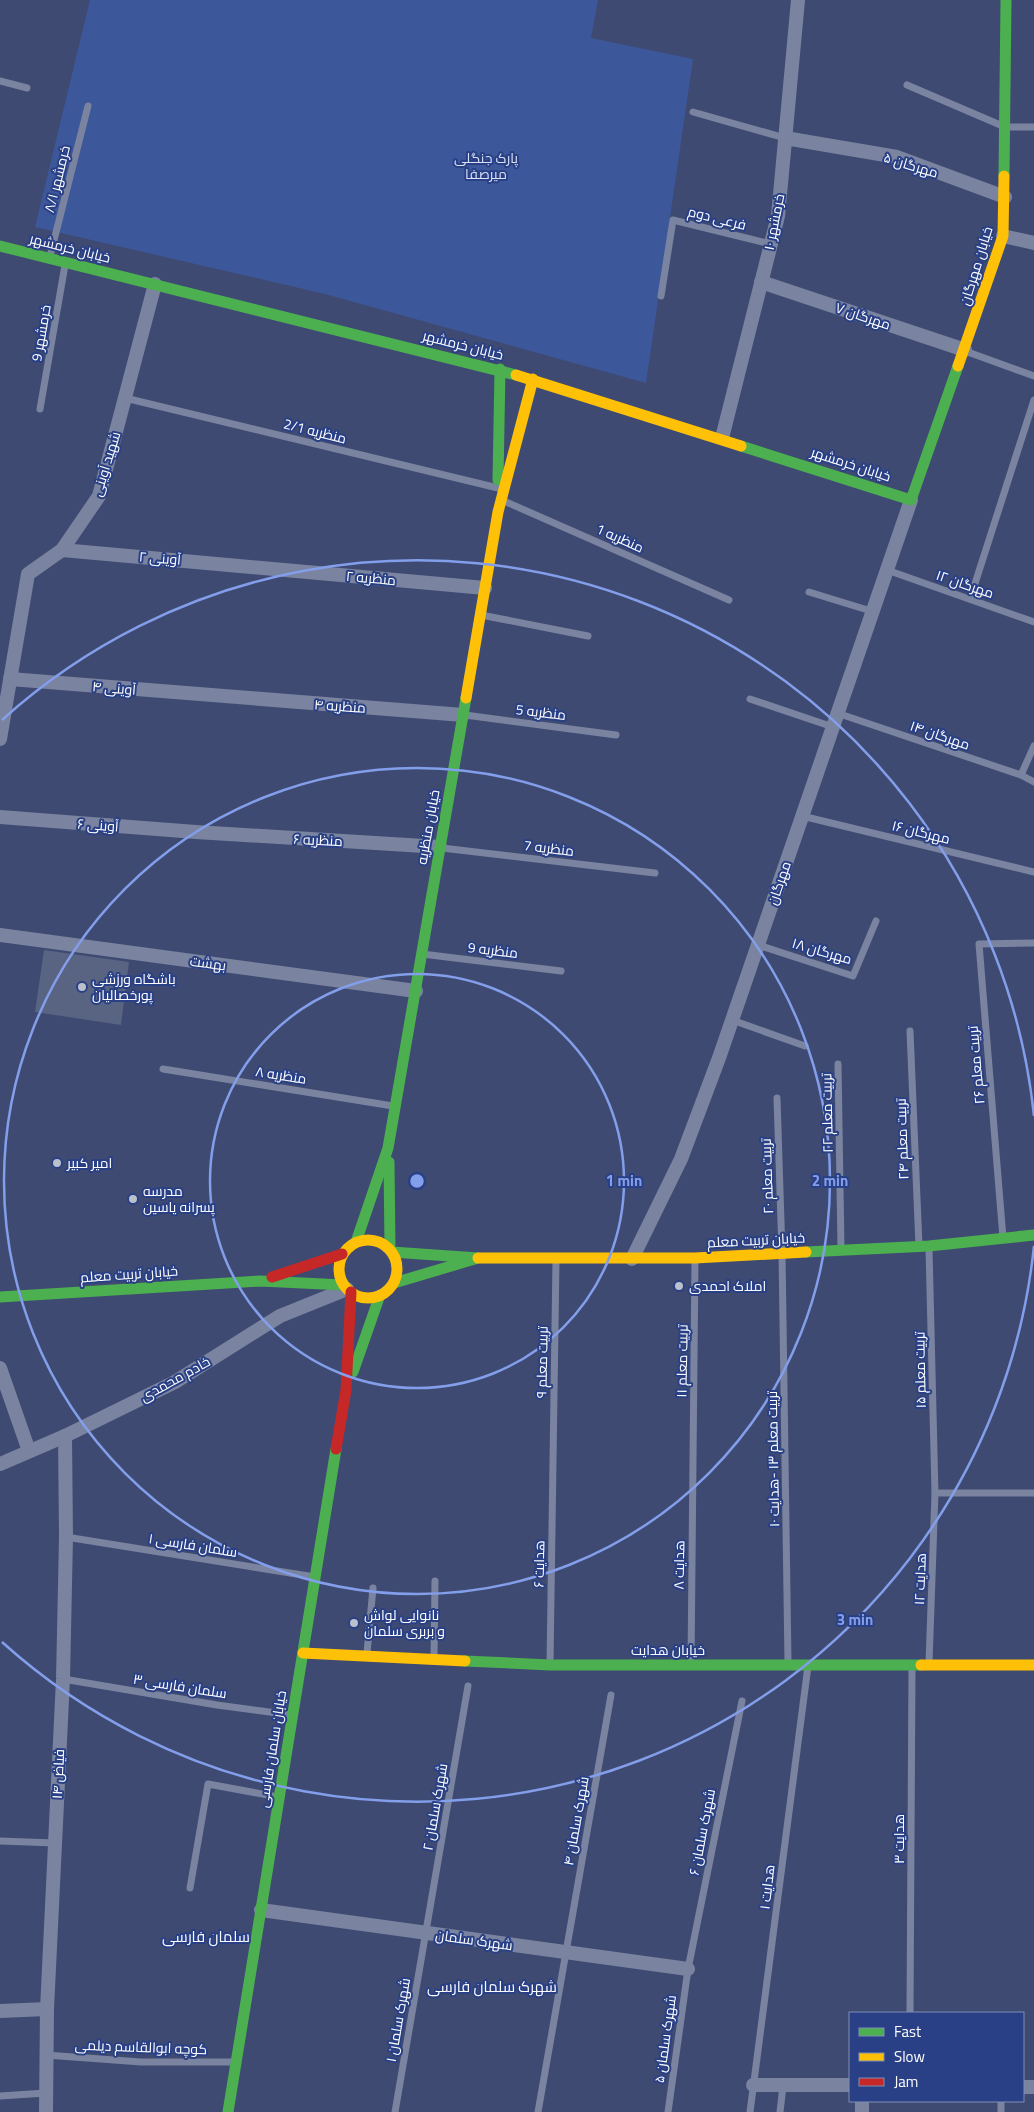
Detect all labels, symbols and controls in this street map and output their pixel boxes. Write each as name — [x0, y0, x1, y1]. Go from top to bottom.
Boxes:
street label: خرمشهر ۸/۱ — [38, 143, 75, 215]
street label: مهرگان ۵ — [881, 146, 941, 183]
park label: پارک جنگلی میرصفا — [454, 147, 518, 184]
street label: خرمشهر ۱۰ — [758, 192, 789, 252]
street label: فرعی دوم — [686, 200, 749, 235]
street label: خیابان مهرگان — [954, 224, 997, 308]
street label: خیابان خرمشهر — [26, 227, 113, 268]
street label: مهرگان ۷ — [833, 296, 894, 335]
street label: خرمشهر 9 — [25, 303, 56, 363]
street label: خیابان خرمشهر — [419, 324, 506, 365]
street label: منظریه 2/1 — [281, 413, 349, 448]
street label: شهید آوینی — [86, 429, 125, 499]
street label: خیابان خرمشهر — [808, 440, 894, 486]
street label: منظریه 1 — [593, 518, 648, 557]
street label: آوینی ۲ — [138, 545, 182, 570]
street label: مهرگان ۱۲ — [933, 564, 997, 603]
street label: منظریه ۲ — [345, 565, 397, 590]
street label: آوینی ۴ — [91, 675, 137, 700]
street label: منظریه ۴ — [313, 693, 367, 718]
street label: منظریه 5 — [515, 698, 567, 725]
street label: مهرگان ۱۴ — [907, 714, 973, 755]
street label: خیابان منظریه — [411, 788, 444, 866]
street label: آوینی ۶ — [77, 813, 120, 836]
street label: مهرگان ۱۶ — [890, 814, 953, 849]
street label: منظریه ۶ — [293, 828, 343, 851]
street label: منظریه 7 — [523, 834, 575, 861]
street label: مهرگان — [761, 858, 796, 908]
street label: مهرگان ۱۸ — [790, 932, 855, 969]
street label: منظریه 9 — [467, 936, 519, 963]
street label: بهشت — [189, 950, 228, 975]
place label: باشگاه ورزشی پورخصالیان — [92, 968, 176, 1005]
marker: باشگاه ورزشی پورخصالیان — [76, 981, 88, 993]
street label: تربیت معلم ۲۶ — [962, 1025, 989, 1105]
street label: منظریه ۸ — [254, 1060, 308, 1089]
street label: تربیت معلم ۲۲ — [815, 1073, 838, 1153]
street label: تربیت معلم ۲۴ — [890, 1098, 913, 1180]
street label: تربیت معلم ۲۰ — [755, 1138, 778, 1214]
place label: امیر کبیر — [66, 1152, 112, 1173]
marker: امیر کبیر — [51, 1157, 63, 1169]
text: 1 min — [606, 1169, 642, 1192]
text: 2 min — [812, 1169, 848, 1192]
centre of rings — [408, 1172, 426, 1190]
place label: مدرسه پسرانه یاسین — [143, 1180, 215, 1217]
marker: مدرسه پسرانه یاسین — [127, 1193, 139, 1205]
street label: خیابان تربیت معلم — [706, 1226, 805, 1253]
street label: خیابان تربیت معلم — [79, 1260, 179, 1287]
place label: املاک احمدی — [689, 1275, 766, 1296]
marker: املاک احمدی — [673, 1280, 685, 1292]
street label: تربیت معلم ۱۱ — [670, 1324, 693, 1398]
street label: تربیت معلم ۹ — [530, 1326, 553, 1398]
street label: تربیت معلم ۱۵ — [908, 1331, 931, 1409]
street label: خادم محمدی — [136, 1351, 214, 1407]
street label: تربیت معلم ۱۳ -هدایت ۱۰ — [761, 1390, 784, 1527]
street label: سلمان فارسی ۱ — [147, 1527, 239, 1562]
street label: هدایت ۶ — [528, 1540, 549, 1588]
street label: هدایت ۸ — [668, 1540, 689, 1590]
street label: هدایت ۱۲ — [908, 1552, 931, 1606]
place label: نانوایی لواش و بربری سلمان — [364, 1604, 445, 1641]
text: 3 min — [837, 1608, 873, 1631]
marker: نانوایی لواش و بربری سلمان — [348, 1617, 360, 1629]
street label: خیابان هدایت — [631, 1639, 705, 1660]
street label: سلمان فارسی ۳ — [132, 1668, 228, 1703]
street label: خیابان سلمان فارسی — [252, 1689, 291, 1809]
street label: فیاض ۱۴ — [46, 1748, 69, 1800]
street label: شهرک سلمان ۲ — [416, 1762, 453, 1852]
street label: شهرک سلمان ۴ — [557, 1775, 594, 1867]
street label: شهرک سلمان ۶ — [683, 1787, 720, 1877]
street label: هدایت ۳ — [888, 1814, 909, 1864]
street label: هدایت ۱ — [753, 1863, 780, 1911]
street label: شهرک سلمان — [434, 1924, 514, 1955]
district label: سلمان فارسی — [162, 1925, 250, 1948]
district label: شهرک سلمان فارسی — [427, 1975, 557, 1998]
street label: شهرک سلمان ۱ — [380, 1976, 415, 2064]
street label: شهرک سلمان ۵ — [648, 1994, 681, 2084]
legend — [849, 2012, 1024, 2102]
text: Fast — [894, 2020, 922, 2043]
street label: کوچه ابوالقاسم دیلمی — [74, 2034, 208, 2059]
text: Slow — [894, 2045, 925, 2068]
text: Jam — [894, 2070, 918, 2093]

